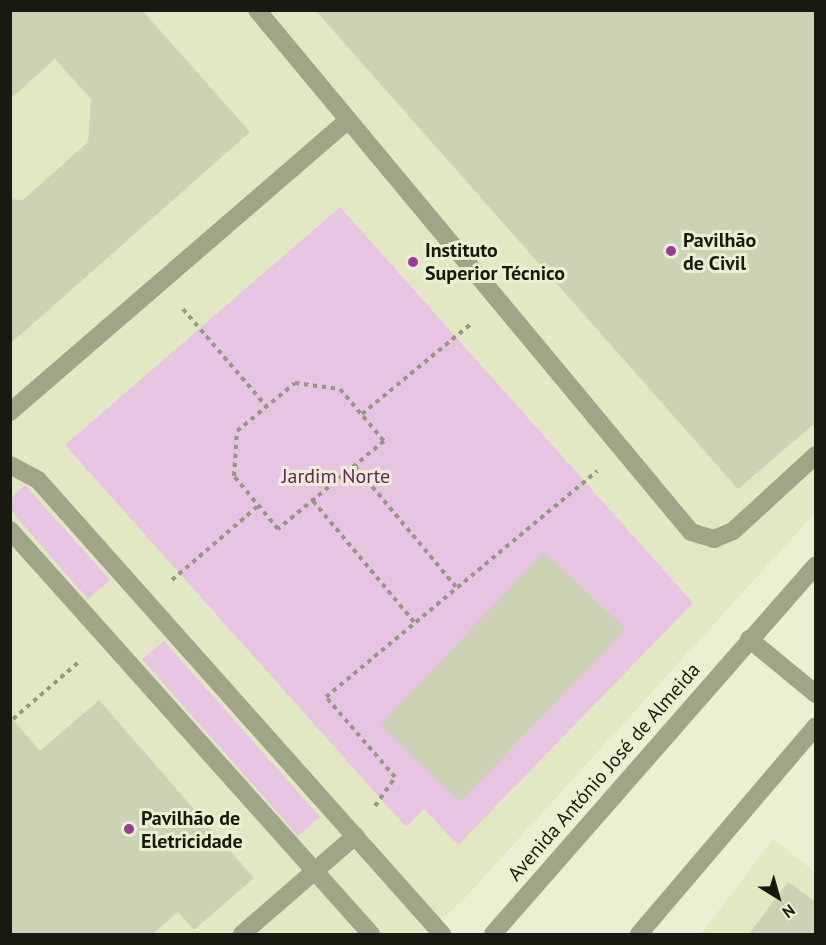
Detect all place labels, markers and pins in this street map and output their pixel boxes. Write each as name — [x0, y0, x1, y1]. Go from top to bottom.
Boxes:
place label: Pavilhão de Civil — [683, 228, 756, 275]
place label: Instituto Superior Técnico — [425, 238, 566, 285]
marker: Pavilhão de Civil — [664, 244, 678, 258]
marker: Instituto Superior Técnico — [406, 255, 420, 269]
place label: Pavilhão de Eletricidade — [141, 806, 243, 853]
marker: Pavilhão de Eletricidade — [122, 822, 136, 836]

